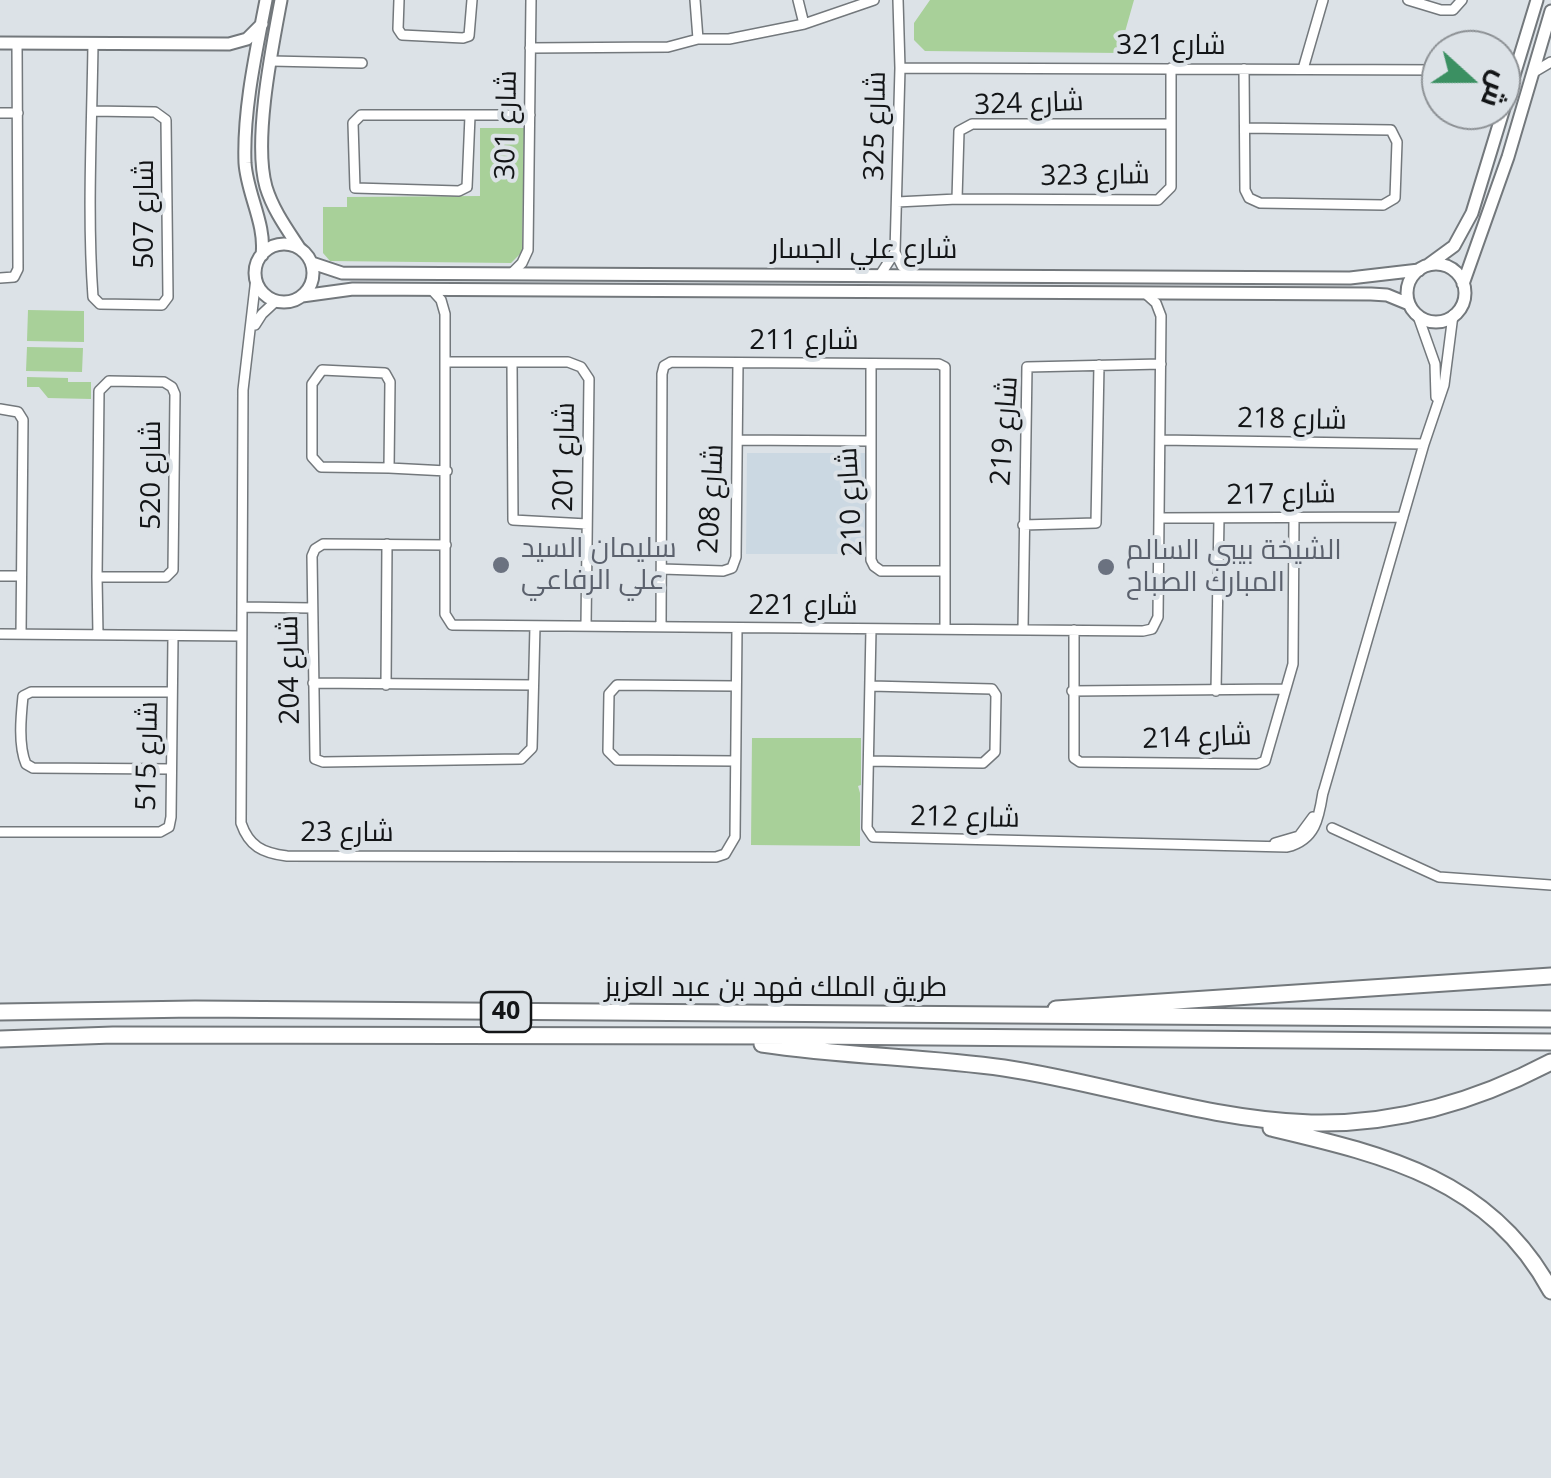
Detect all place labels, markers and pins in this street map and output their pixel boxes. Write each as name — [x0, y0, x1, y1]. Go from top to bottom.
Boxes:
place label: سليمان السيد علي الرفاعي — [521, 532, 677, 598]
place label: الشيخة بيبي السالم المبارك الصباح — [1126, 534, 1342, 600]
marker: سليمان السيد علي الرفاعي — [490, 554, 512, 576]
marker: الشيخة بيبي السالم المبارك الصباح — [1095, 556, 1117, 578]

